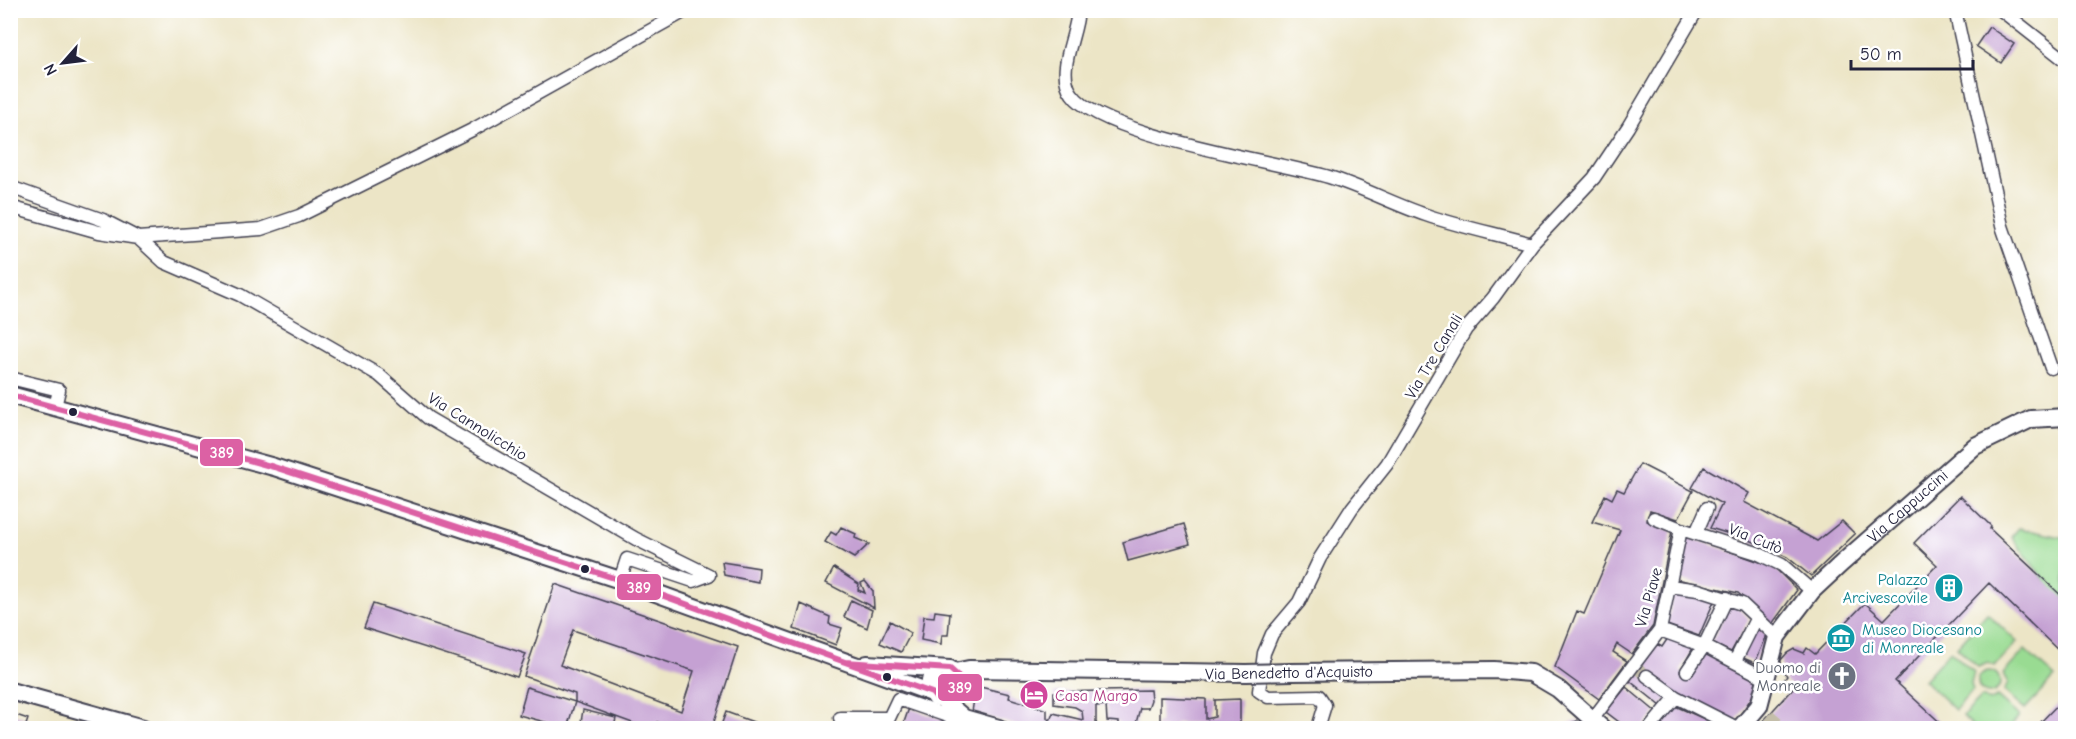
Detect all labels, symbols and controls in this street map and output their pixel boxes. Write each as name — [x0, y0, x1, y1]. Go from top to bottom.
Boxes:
north arrow — [33, 33, 93, 93]
scale bar — [1851, 33, 1972, 71]
text: 50 m — [1860, 44, 1902, 65]
text: N — [40, 61, 61, 78]
street label: Via Tre Canali — [1401, 311, 1466, 402]
street label: Via Cannolicchio — [425, 389, 530, 464]
unlabelled marker — [67, 406, 79, 418]
line badge: 389 — [199, 438, 244, 467]
text: 389 — [210, 444, 234, 462]
street label: Via Cappuccini — [1864, 466, 1952, 546]
street label: Via Cutò — [1726, 520, 1785, 558]
unlabelled marker — [579, 563, 591, 575]
street label: Via Piave — [1632, 565, 1666, 629]
place label: Palazzo Arcivescovile — [1843, 571, 1928, 607]
building icon: Palazzo Arcivescovile — [1933, 572, 1965, 604]
line badge: 389 — [616, 573, 662, 601]
text: 389 — [627, 579, 651, 597]
place label: Museo Diocesano di Monreale — [1862, 621, 1982, 657]
museum icon: Museo Diocesano di Monreale — [1825, 622, 1857, 654]
place label: Duomo di Monreale — [1755, 659, 1821, 695]
church icon: Duomo di Monreale — [1826, 660, 1858, 692]
street label: Via Benedetto d'Acquisto — [1205, 663, 1373, 683]
unlabelled marker — [881, 671, 893, 683]
line badge: 389 — [937, 673, 983, 702]
text: 389 — [948, 679, 972, 697]
hotel icon: Casa Margo — [1018, 679, 1050, 711]
place label: Casa Margo — [1055, 687, 1138, 705]

